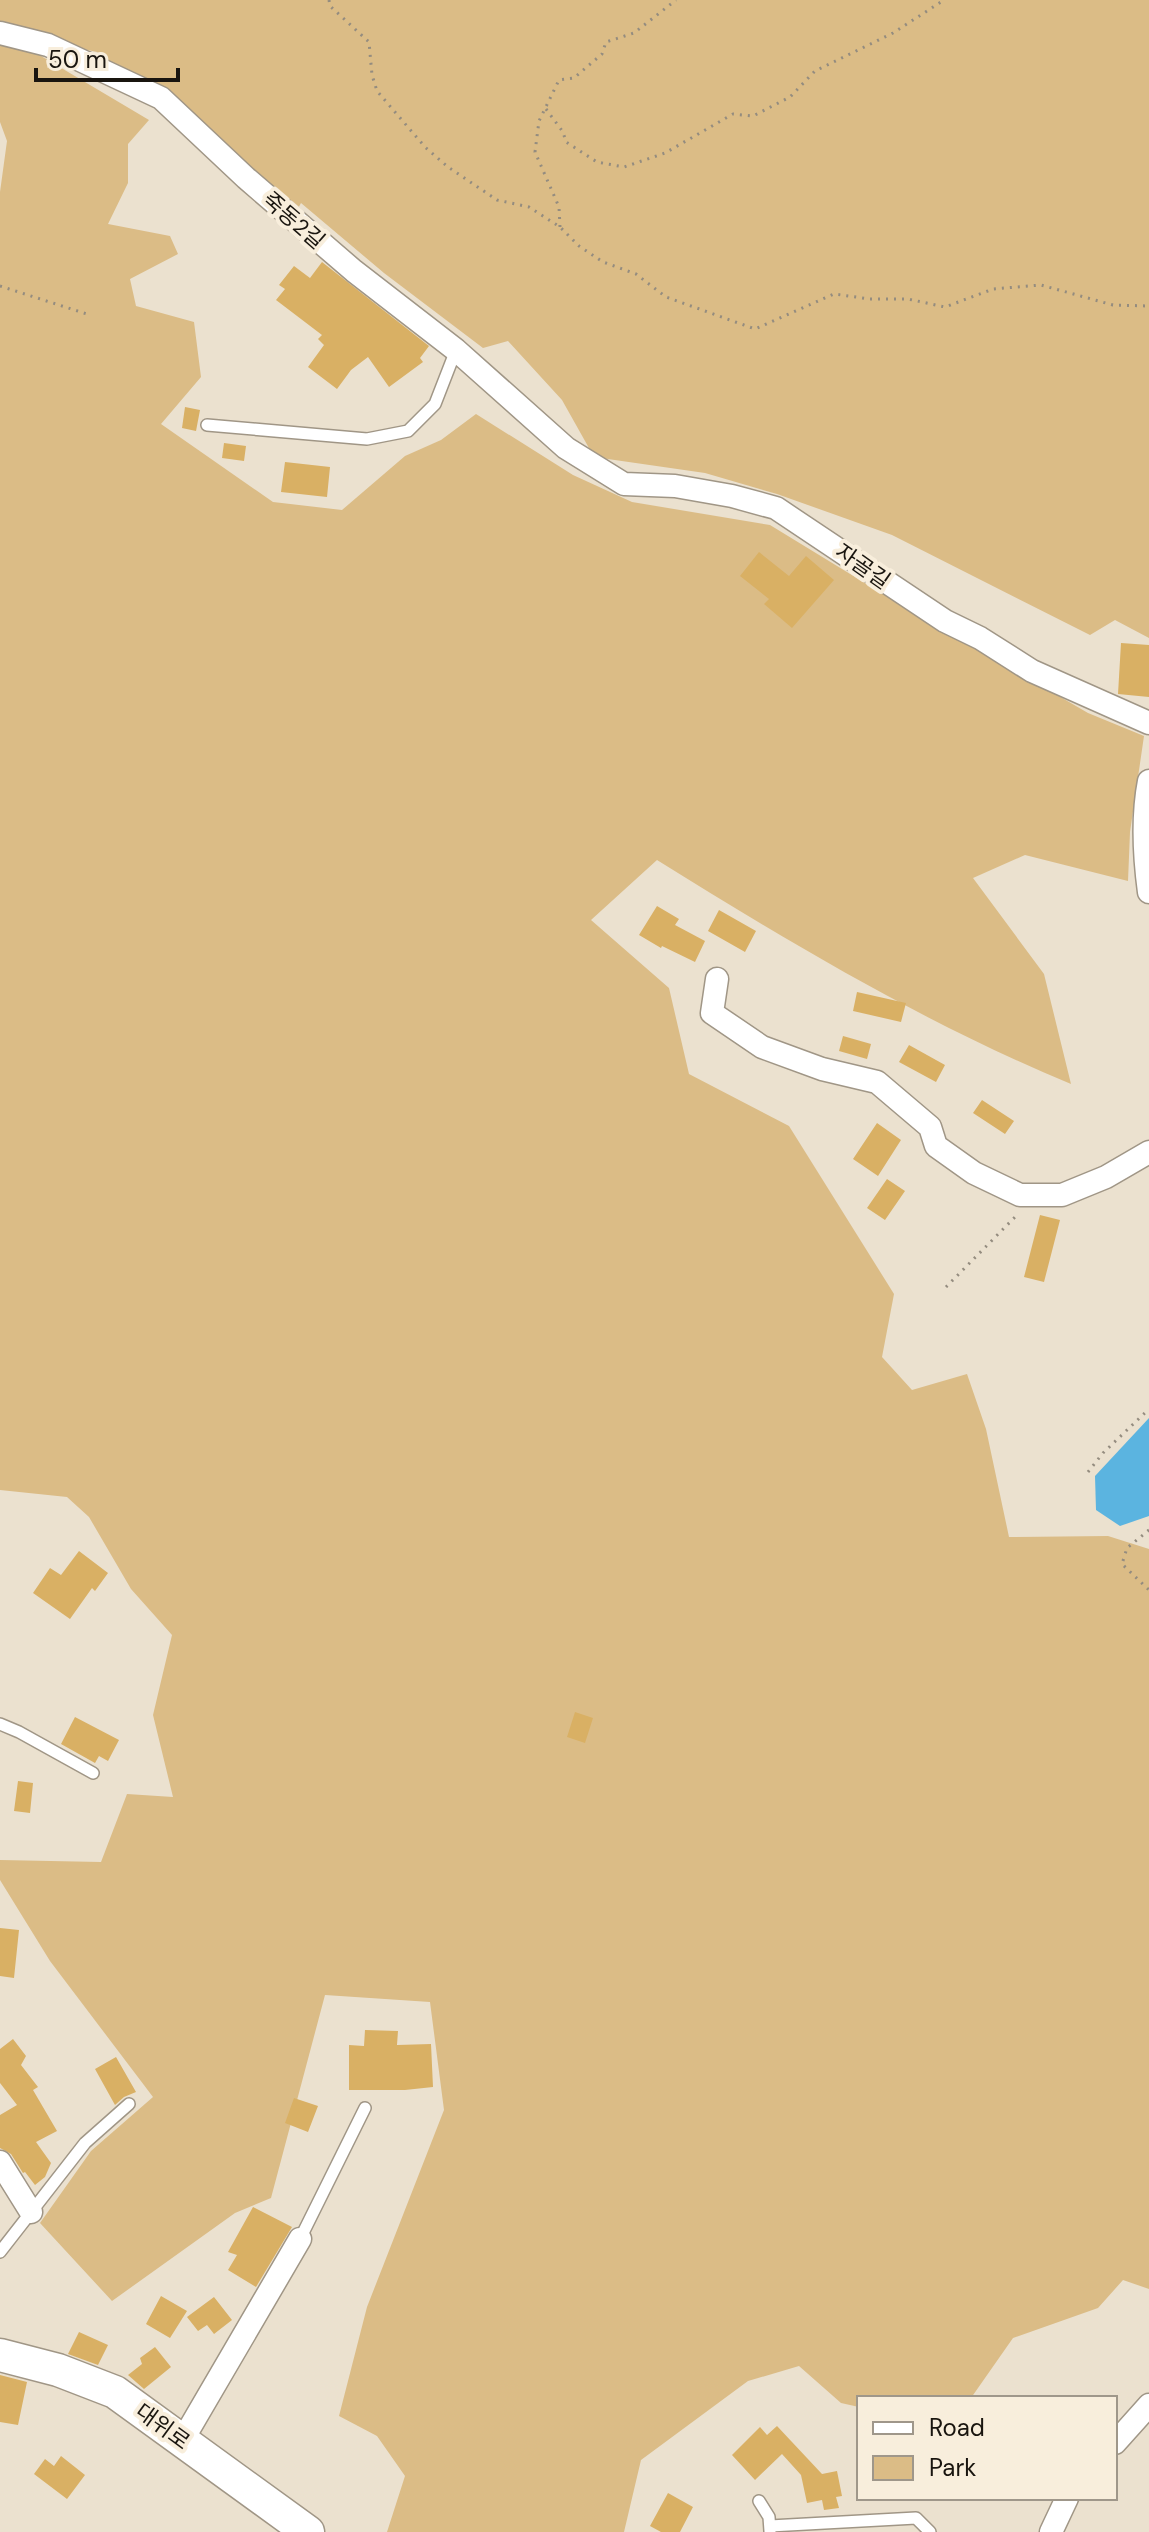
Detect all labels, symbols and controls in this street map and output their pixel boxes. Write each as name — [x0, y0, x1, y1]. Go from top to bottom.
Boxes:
scale bar — [36, 32, 178, 82]
text: 50 m — [48, 44, 107, 75]
street label: 죽동2길 — [256, 185, 331, 255]
street label: 자골길 — [830, 537, 896, 596]
legend — [857, 2396, 1117, 2500]
street label: 대위로 — [130, 2397, 196, 2456]
text: Road — [929, 2412, 985, 2443]
text: Park — [929, 2452, 976, 2483]

